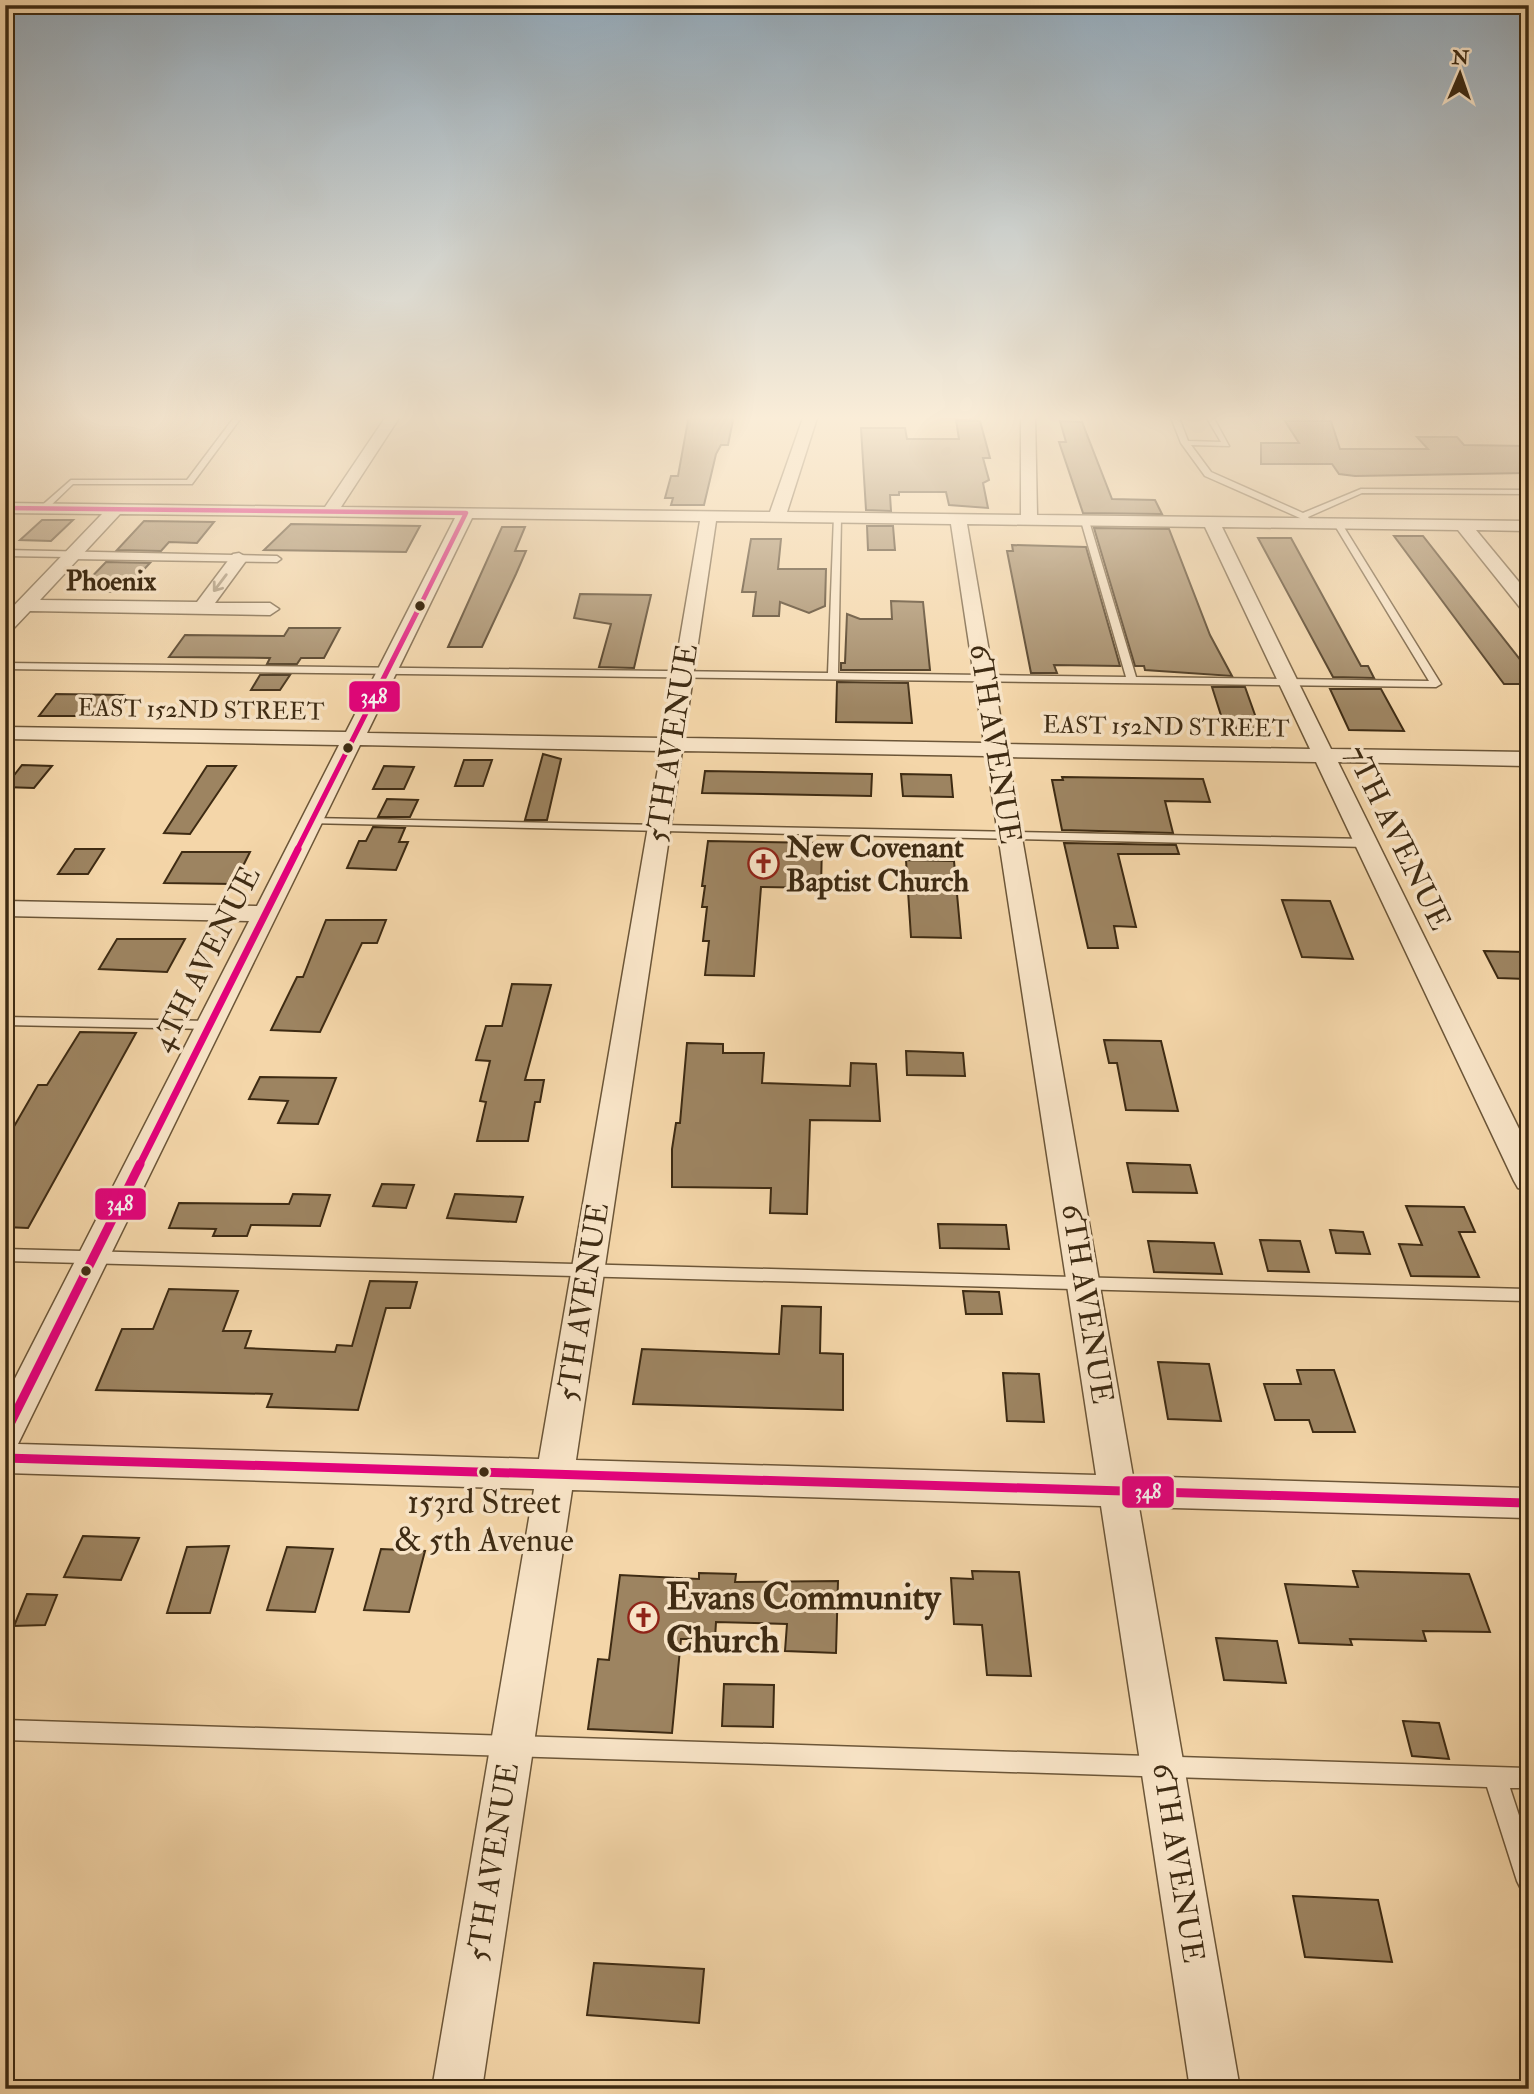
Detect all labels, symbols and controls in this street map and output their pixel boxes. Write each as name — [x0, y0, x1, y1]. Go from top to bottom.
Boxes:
north arrow — [1426, 38, 1496, 108]
text: N — [1451, 46, 1470, 70]
district label: Phoenix — [66, 564, 157, 599]
one-way arrow — [213, 573, 228, 592]
unlabelled marker — [413, 599, 427, 613]
street label: 5TH AVENUE — [638, 641, 706, 845]
street label: 6TH AVENUE — [961, 641, 1029, 847]
line badge: 348 — [348, 680, 401, 713]
text: 348 — [361, 685, 387, 709]
street label: EAST 152ND STREET — [77, 692, 325, 728]
street label: EAST 152ND STREET — [1042, 709, 1290, 745]
street label: 7TH AVENUE — [1337, 740, 1459, 936]
unlabelled marker — [341, 741, 355, 755]
place label: New Covenant Baptist Church — [785, 829, 969, 900]
church icon: New Covenant Baptist Church — [746, 847, 780, 881]
street label: 4TH AVENUE — [143, 860, 269, 1058]
line badge: 348 — [94, 1187, 147, 1221]
text: 348 — [107, 1192, 133, 1216]
street label: 5TH AVENUE — [549, 1200, 617, 1404]
street label: 6TH AVENUE — [1053, 1201, 1121, 1407]
unlabelled marker — [79, 1264, 93, 1278]
marker: 153rd Street & 5th Avenue — [477, 1465, 491, 1479]
line badge: 348 — [1121, 1475, 1175, 1509]
text: 348 — [1135, 1480, 1161, 1504]
place label: 153rd Street & 5th Avenue — [394, 1482, 574, 1561]
place label: Evans Community Church — [666, 1574, 942, 1664]
church icon: Evans Community Church — [626, 1601, 660, 1635]
street label: 5TH AVENUE — [459, 1760, 527, 1964]
street label: 6TH AVENUE — [1144, 1760, 1212, 1966]

